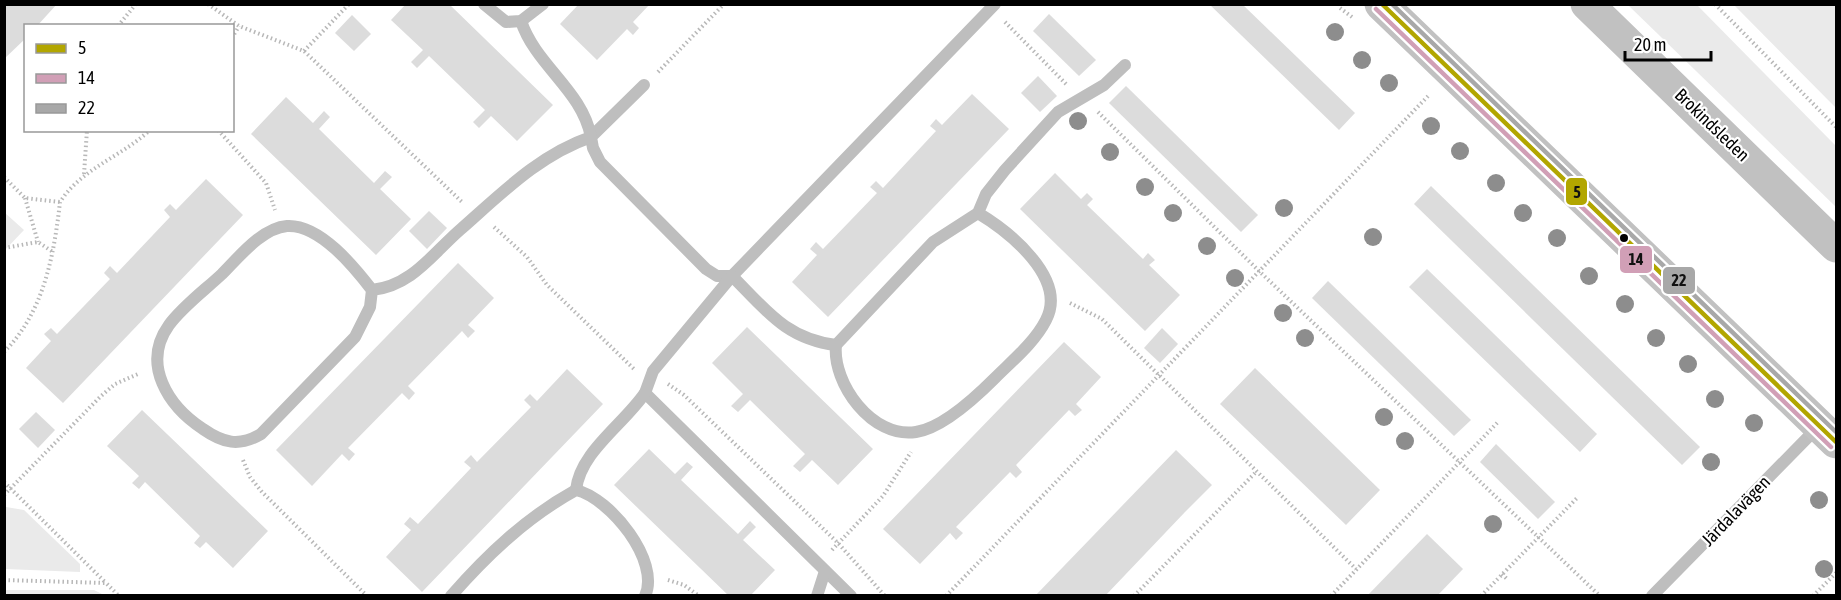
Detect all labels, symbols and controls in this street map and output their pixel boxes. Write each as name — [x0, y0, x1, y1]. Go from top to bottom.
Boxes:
legend — [24, 24, 234, 132]
scale bar — [1625, 24, 1710, 62]
text: 20 m — [1634, 34, 1666, 55]
text: 5 — [78, 37, 86, 58]
text: 14 — [78, 67, 95, 88]
street label: Brokindsleden — [1671, 84, 1754, 165]
text: 22 — [78, 97, 95, 118]
line badge: 5 — [1565, 177, 1588, 206]
text: 5 — [1573, 183, 1581, 201]
unlabelled marker — [1618, 232, 1630, 244]
line badge: 14 — [1619, 245, 1653, 274]
text: 14 — [1628, 250, 1644, 268]
line badge: 22 — [1662, 266, 1696, 295]
text: 22 — [1671, 271, 1687, 289]
street label: Järdalavägen — [1697, 471, 1774, 550]

